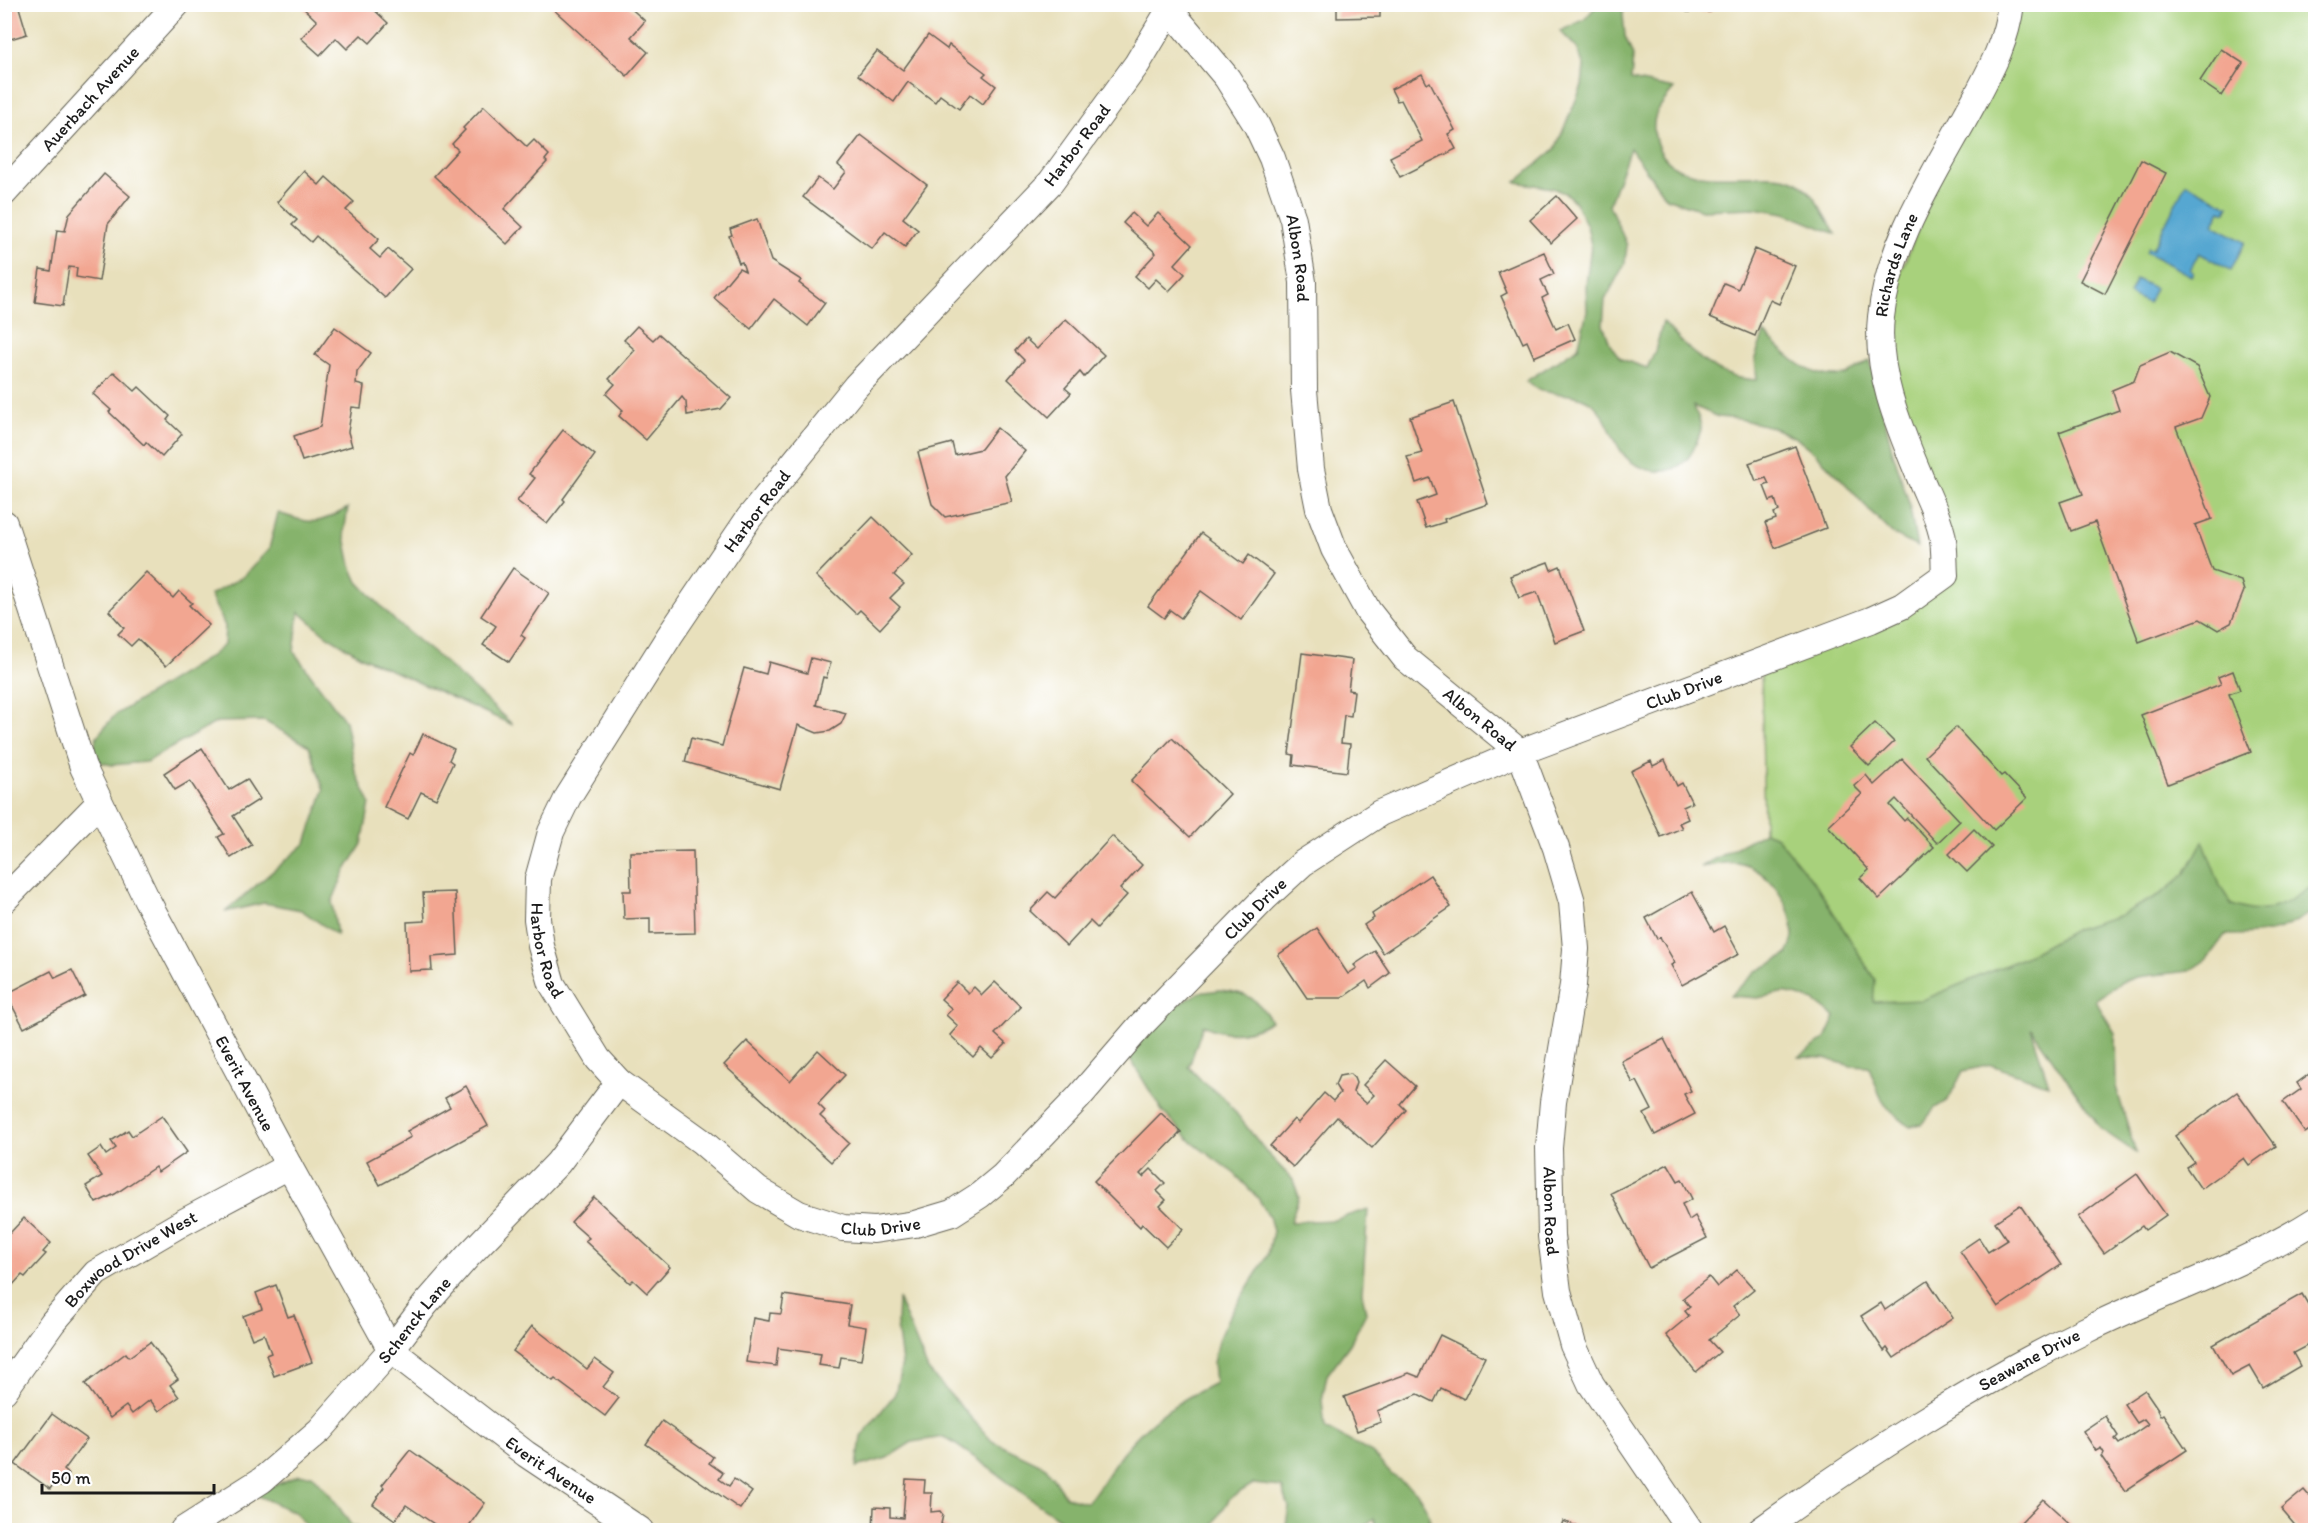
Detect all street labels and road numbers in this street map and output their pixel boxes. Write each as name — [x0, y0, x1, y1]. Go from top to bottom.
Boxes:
street label: Auerbach Avenue — [37, 41, 144, 156]
street label: Harbor Road — [1039, 99, 1115, 191]
street label: Richards Lane — [1870, 209, 1923, 318]
street label: Albon Road — [1281, 213, 1314, 303]
street label: Harbor Road — [719, 465, 795, 557]
street label: Club Drive — [1643, 666, 1725, 715]
street label: Albon Road — [1438, 683, 1521, 756]
street label: Club Drive — [1219, 873, 1291, 945]
street label: Harbor Road — [526, 902, 569, 1002]
street label: Everit Avenue — [210, 1032, 279, 1135]
street label: Albon Road — [1538, 1166, 1564, 1257]
street label: Boxwood Drive West — [60, 1206, 201, 1312]
street label: Club Drive — [840, 1212, 923, 1241]
street label: Schenck Lane — [373, 1272, 456, 1368]
street label: Seawane Drive — [1975, 1324, 2084, 1396]
street label: Everit Avenue — [501, 1431, 601, 1509]

